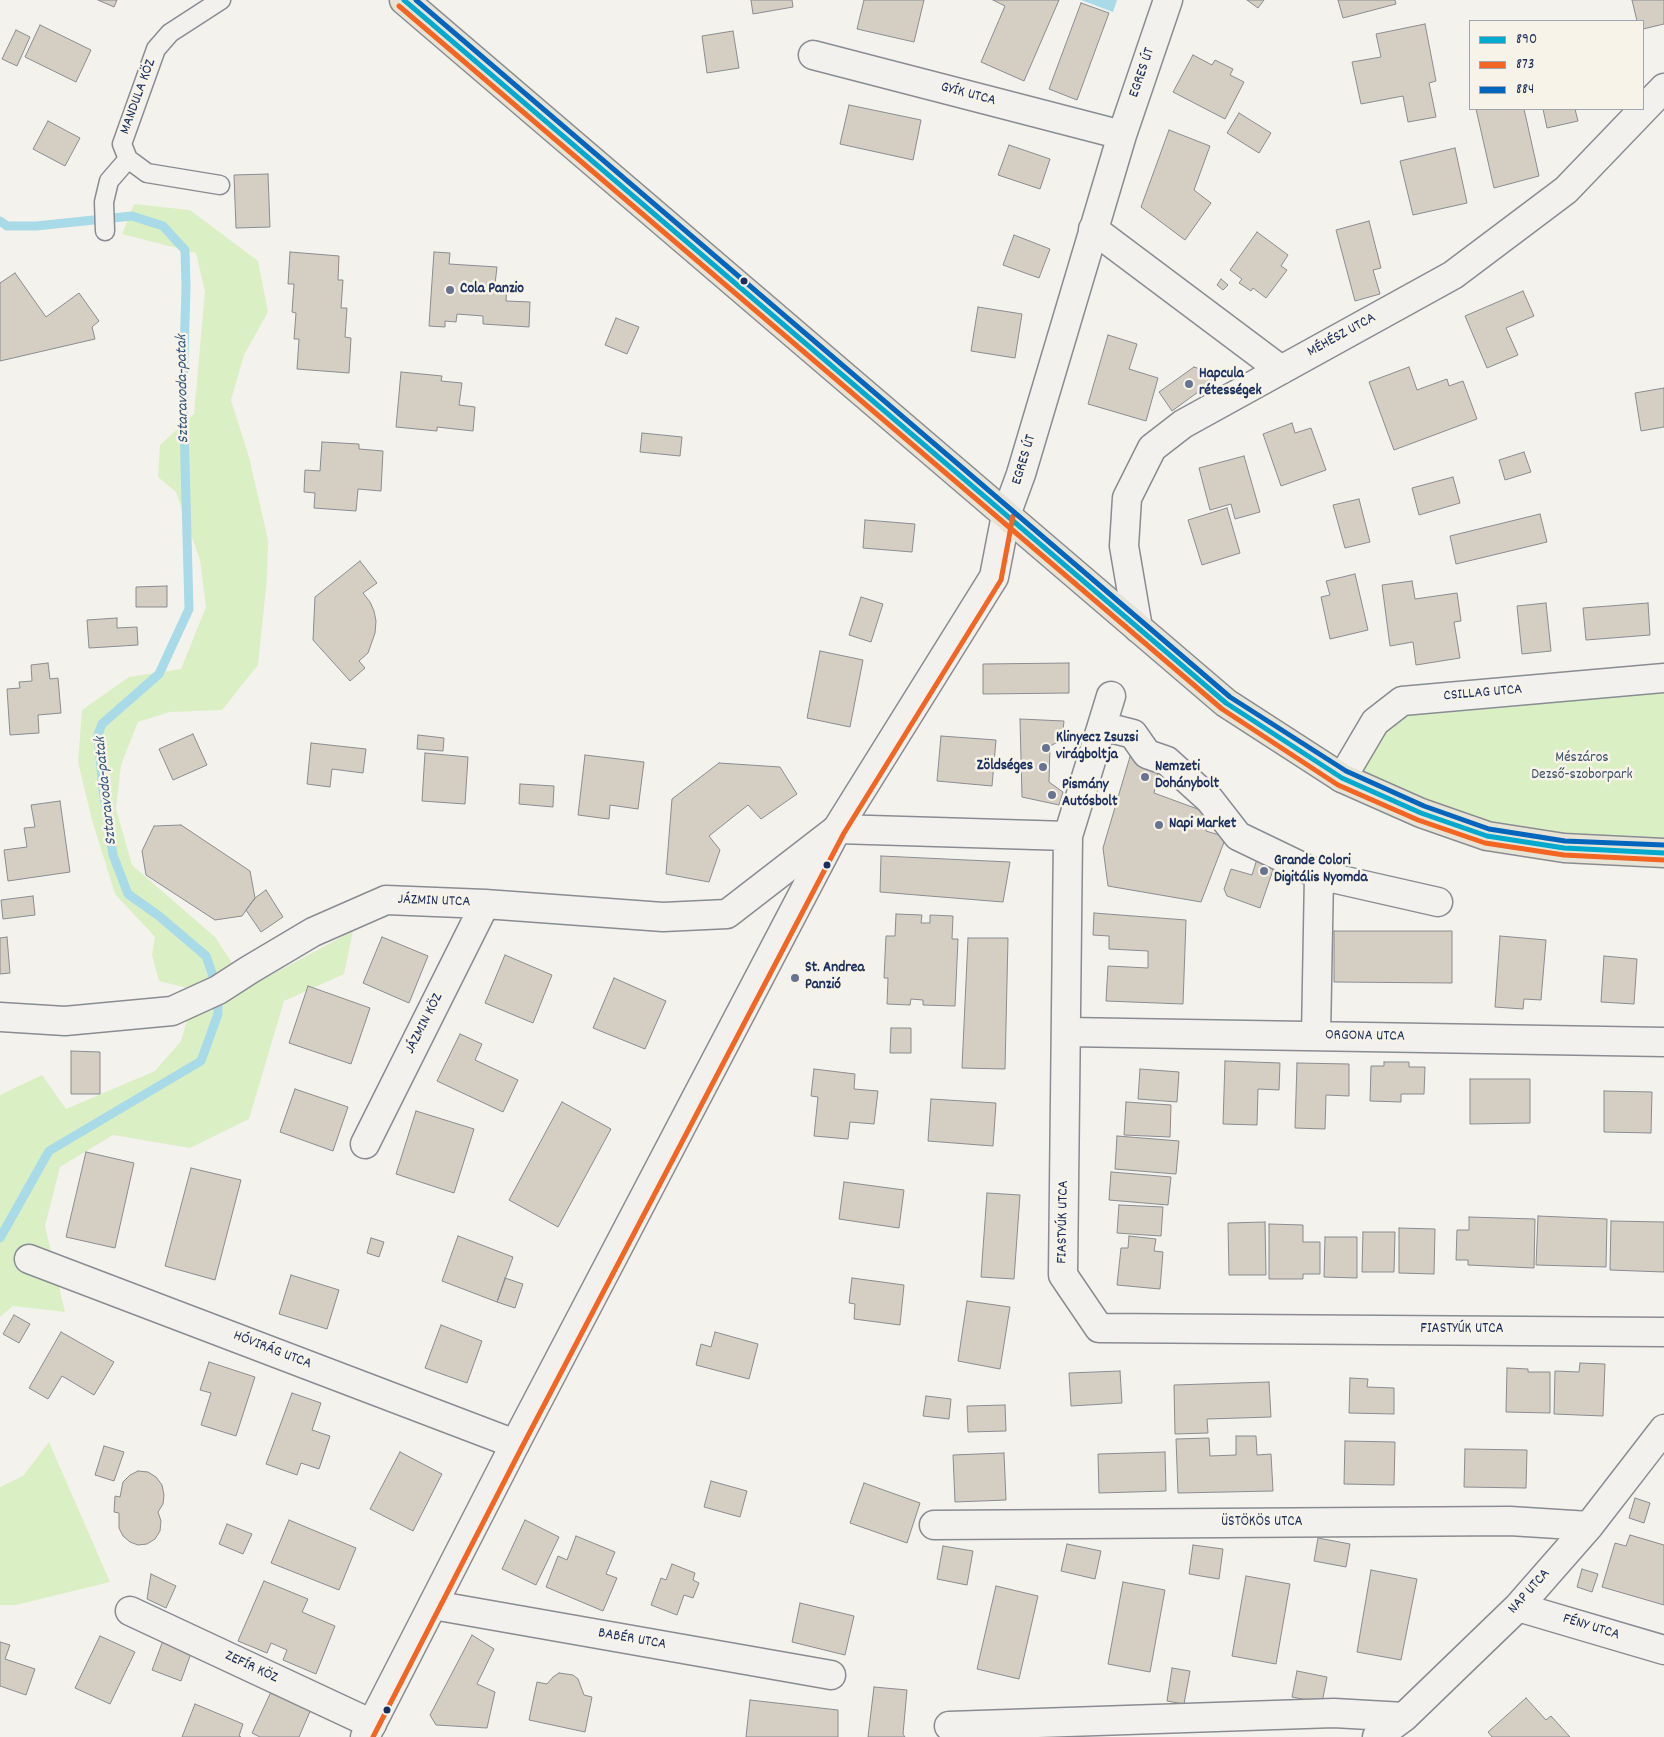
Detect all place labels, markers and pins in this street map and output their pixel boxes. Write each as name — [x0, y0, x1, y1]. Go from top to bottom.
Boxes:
unlabelled marker — [739, 276, 749, 286]
place label: Cola Panzio — [460, 281, 524, 299]
marker: Cola Panzio — [444, 284, 456, 296]
place label: Hapcula rétességek — [1199, 366, 1262, 401]
marker: Hapcula rétességek — [1183, 378, 1195, 390]
place label: Klinyecz Zsuzsi virágboltja — [1056, 730, 1138, 765]
marker: Klinyecz Zsuzsi virágboltja — [1040, 742, 1052, 754]
place label: Zöldséges — [977, 758, 1033, 776]
place label: Nemzeti Dohánybolt — [1155, 759, 1219, 794]
marker: Zöldséges — [1037, 761, 1049, 773]
marker: Nemzeti Dohánybolt — [1139, 771, 1151, 783]
place label: Pismány Autósbolt — [1062, 777, 1117, 812]
marker: Pismány Autósbolt — [1046, 789, 1058, 801]
place label: Napi Market — [1169, 816, 1236, 834]
marker: Napi Market — [1153, 819, 1165, 831]
place label: Grande Colori Digitális Nyomda — [1274, 853, 1367, 888]
unlabelled marker — [822, 860, 832, 870]
marker: Grande Colori Digitális Nyomda — [1258, 865, 1270, 877]
place label: St. Andrea Panzió — [805, 960, 864, 995]
marker: St. Andrea Panzió — [789, 972, 801, 984]
unlabelled marker — [382, 1705, 392, 1715]

